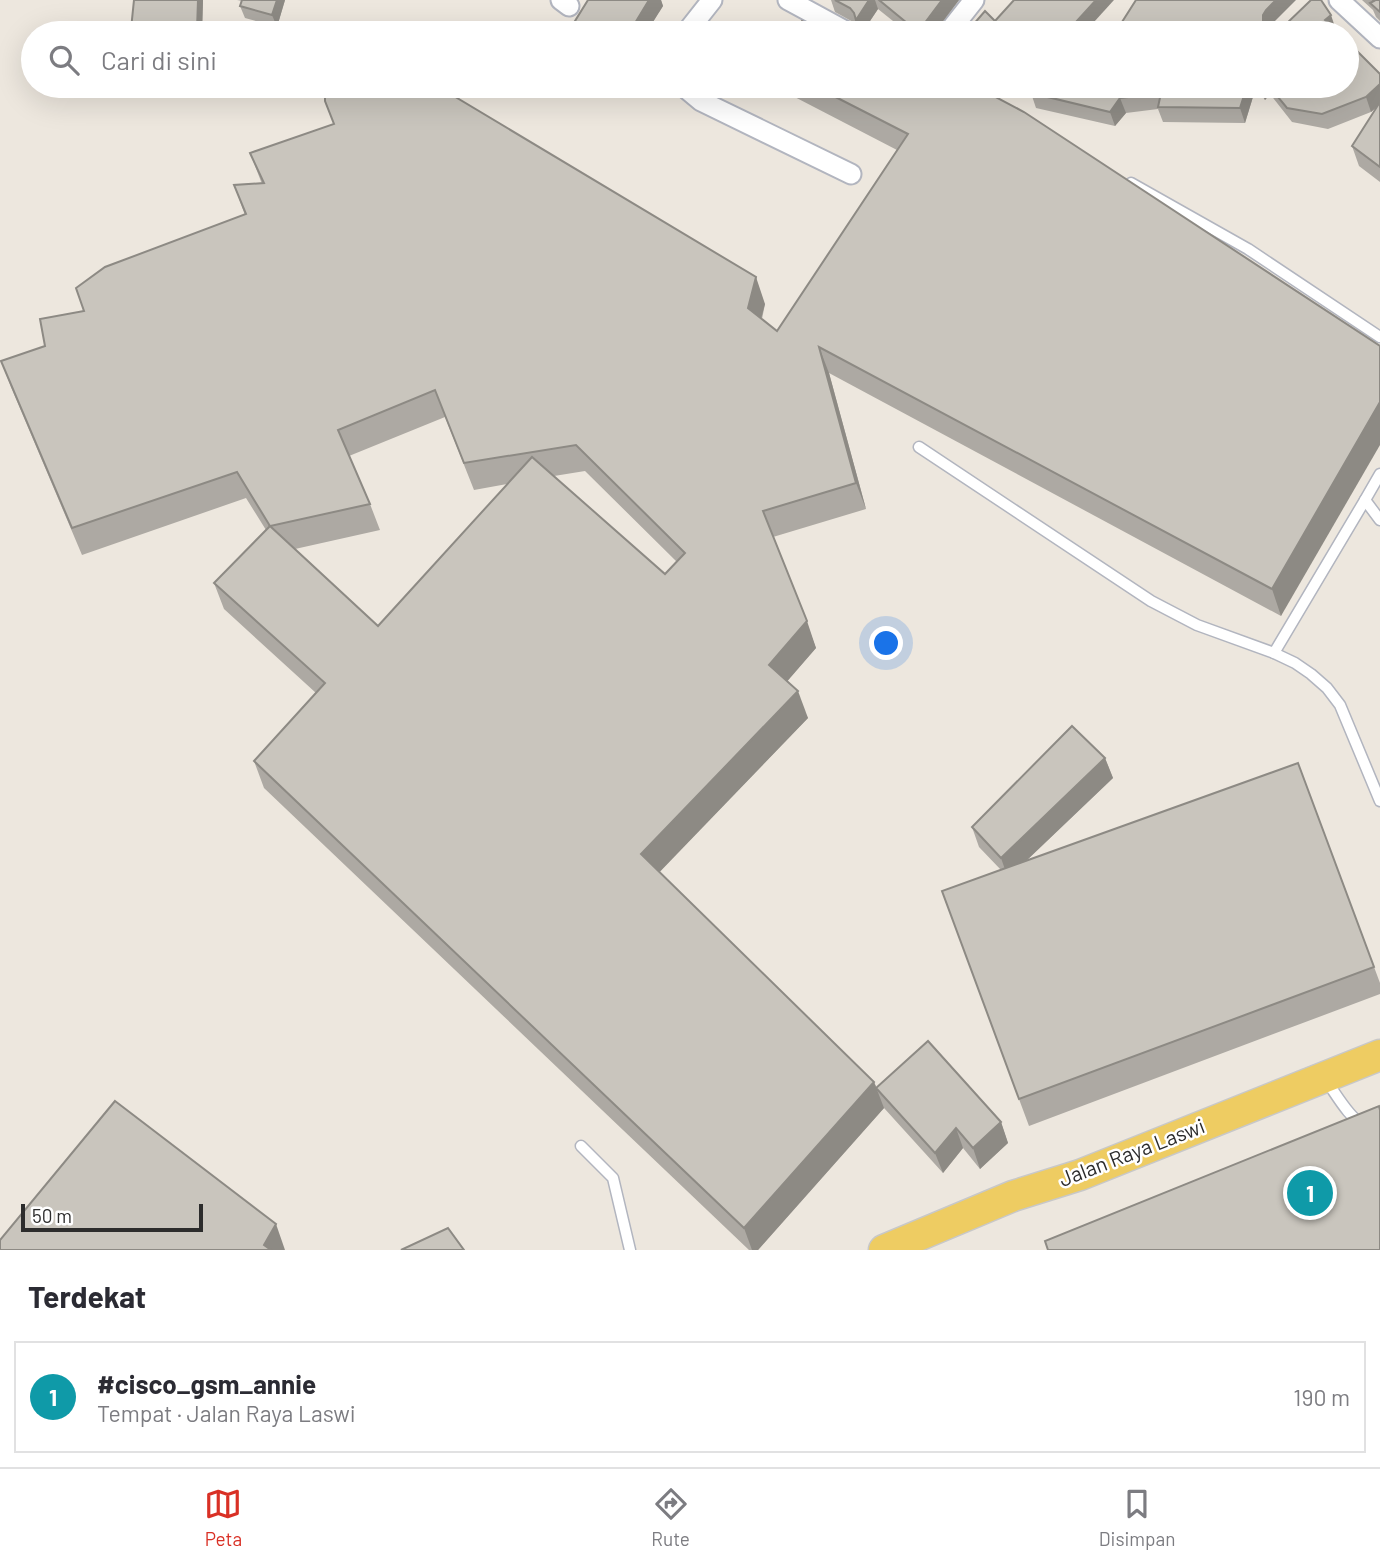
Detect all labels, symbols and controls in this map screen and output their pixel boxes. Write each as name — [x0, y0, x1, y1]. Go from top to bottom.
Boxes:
search box — [21, 21, 1359, 98]
icon: search — [45, 41, 83, 79]
text: Cari di sini — [101, 44, 217, 75]
your location — [869, 626, 903, 660]
street label: Jalan Raya Laswi — [1055, 1112, 1208, 1191]
pin: 1 — [1287, 1167, 1333, 1219]
scale bar — [21, 1201, 203, 1233]
text: 50 m — [32, 1204, 72, 1227]
text: Terdekat — [28, 1278, 146, 1314]
text: #cisco_gsm_annie — [97, 1368, 316, 1399]
text: 1 — [49, 1383, 57, 1411]
text: 190 m — [1293, 1383, 1350, 1411]
text: Tempat · Jalan Raya Laswi — [97, 1399, 356, 1427]
tab: Peta — [204, 1485, 242, 1550]
tab: Rute — [651, 1485, 690, 1550]
tab: Disimpan — [1099, 1485, 1176, 1550]

